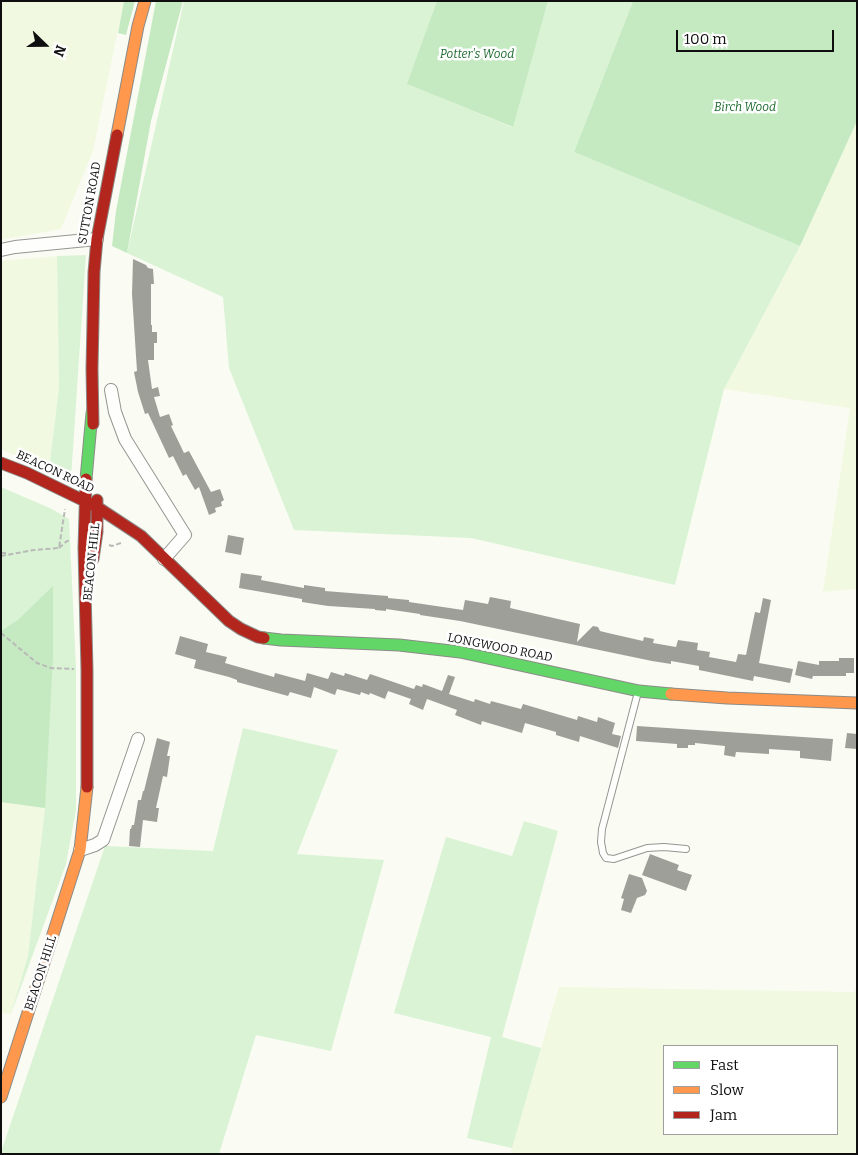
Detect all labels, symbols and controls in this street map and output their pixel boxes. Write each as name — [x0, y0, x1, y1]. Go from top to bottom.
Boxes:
north arrow — [20, 20, 70, 70]
scale bar — [678, 20, 836, 52]
text: 100 m — [684, 30, 727, 48]
text: N — [49, 43, 69, 59]
park label: Potter's Wood — [440, 48, 514, 62]
park label: Birch Wood — [714, 101, 776, 115]
street label: SUTTON ROAD — [76, 161, 104, 245]
street label: BEACON ROAD — [14, 448, 96, 496]
street label: BEACON HILL — [81, 522, 103, 602]
street label: LONGWOOD ROAD — [446, 631, 554, 665]
street label: BEACON HILL — [22, 934, 60, 1012]
legend — [663, 1045, 838, 1135]
text: Fast — [710, 1056, 739, 1074]
text: Slow — [710, 1081, 744, 1099]
text: Jam — [710, 1106, 737, 1124]

